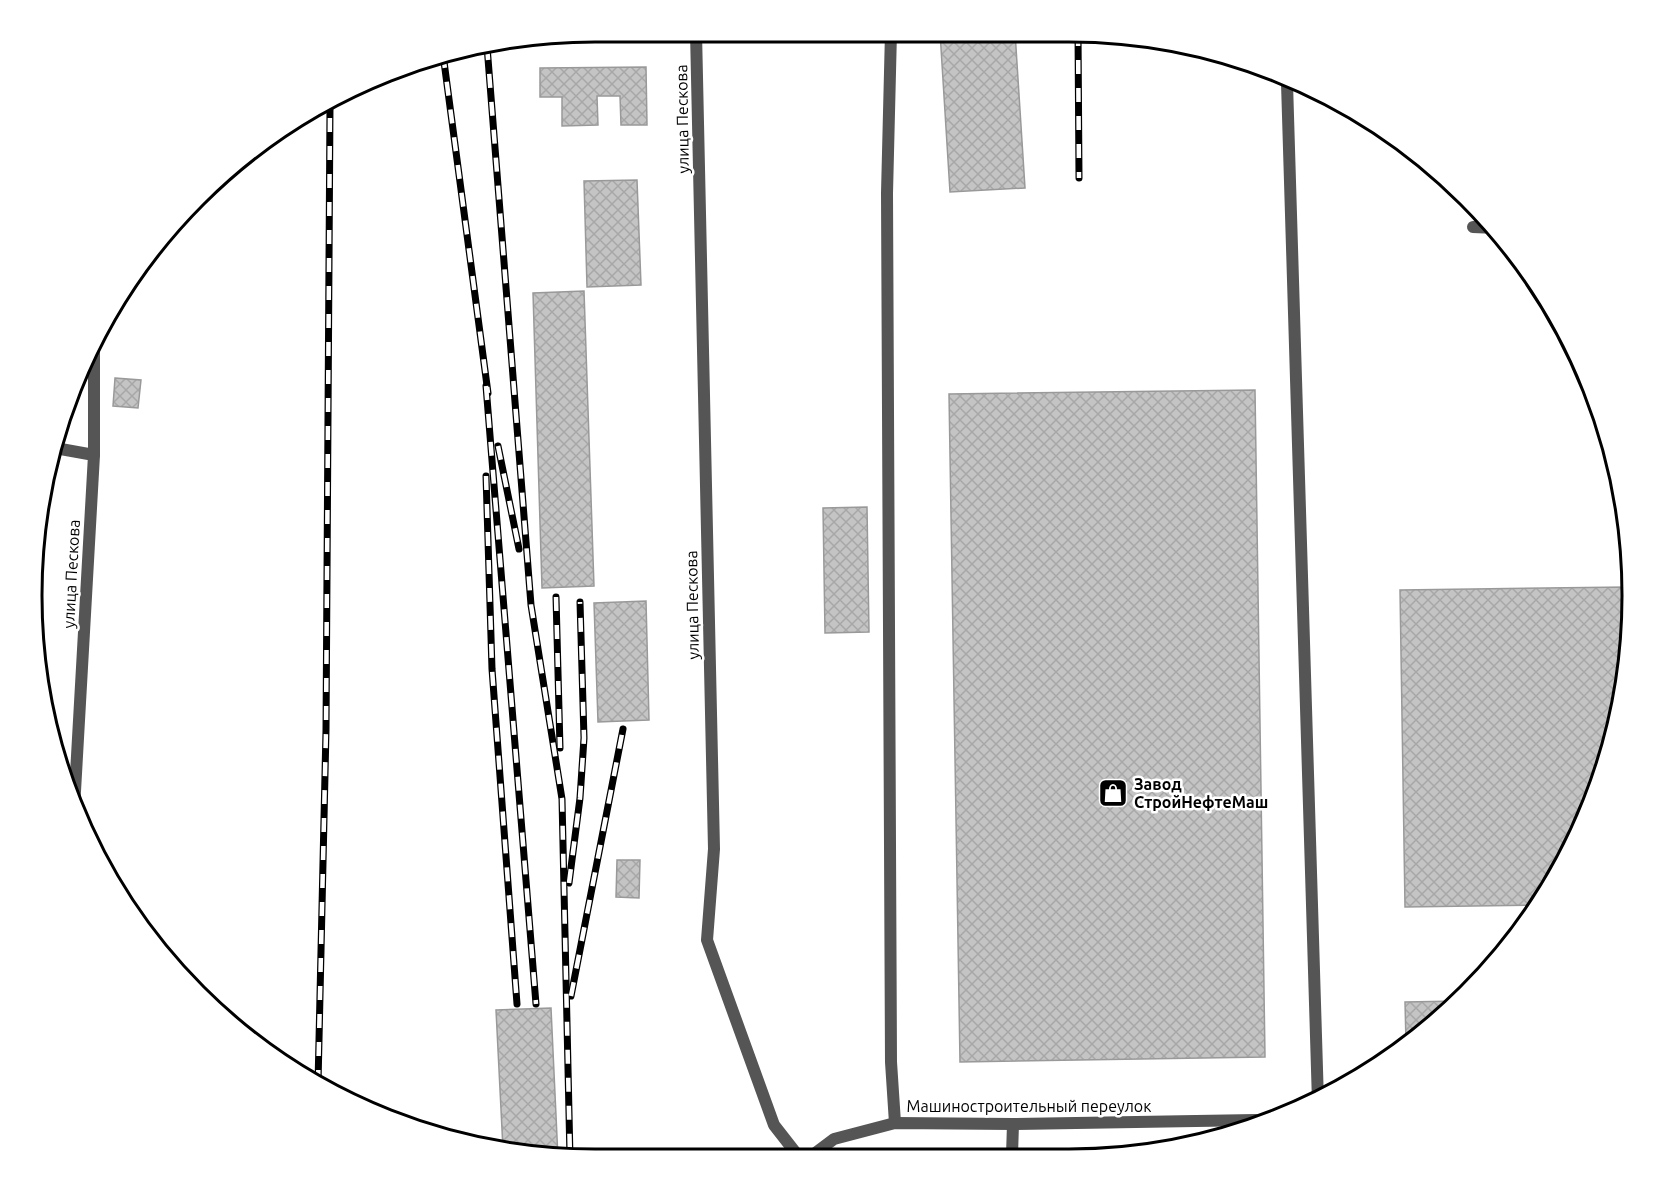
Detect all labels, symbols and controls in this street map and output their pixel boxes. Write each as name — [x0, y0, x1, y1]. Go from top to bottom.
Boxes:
street label: улица Пескова — [672, 64, 692, 174]
street label: улица Пескова — [59, 519, 83, 629]
street label: улица Пескова — [682, 550, 702, 660]
place label: Завод СтройНефтеМаш — [1134, 775, 1268, 811]
shop icon: Завод СтройНефтеМаш — [1097, 777, 1129, 809]
street label: Машиностроительный переулок — [907, 1097, 1151, 1115]

